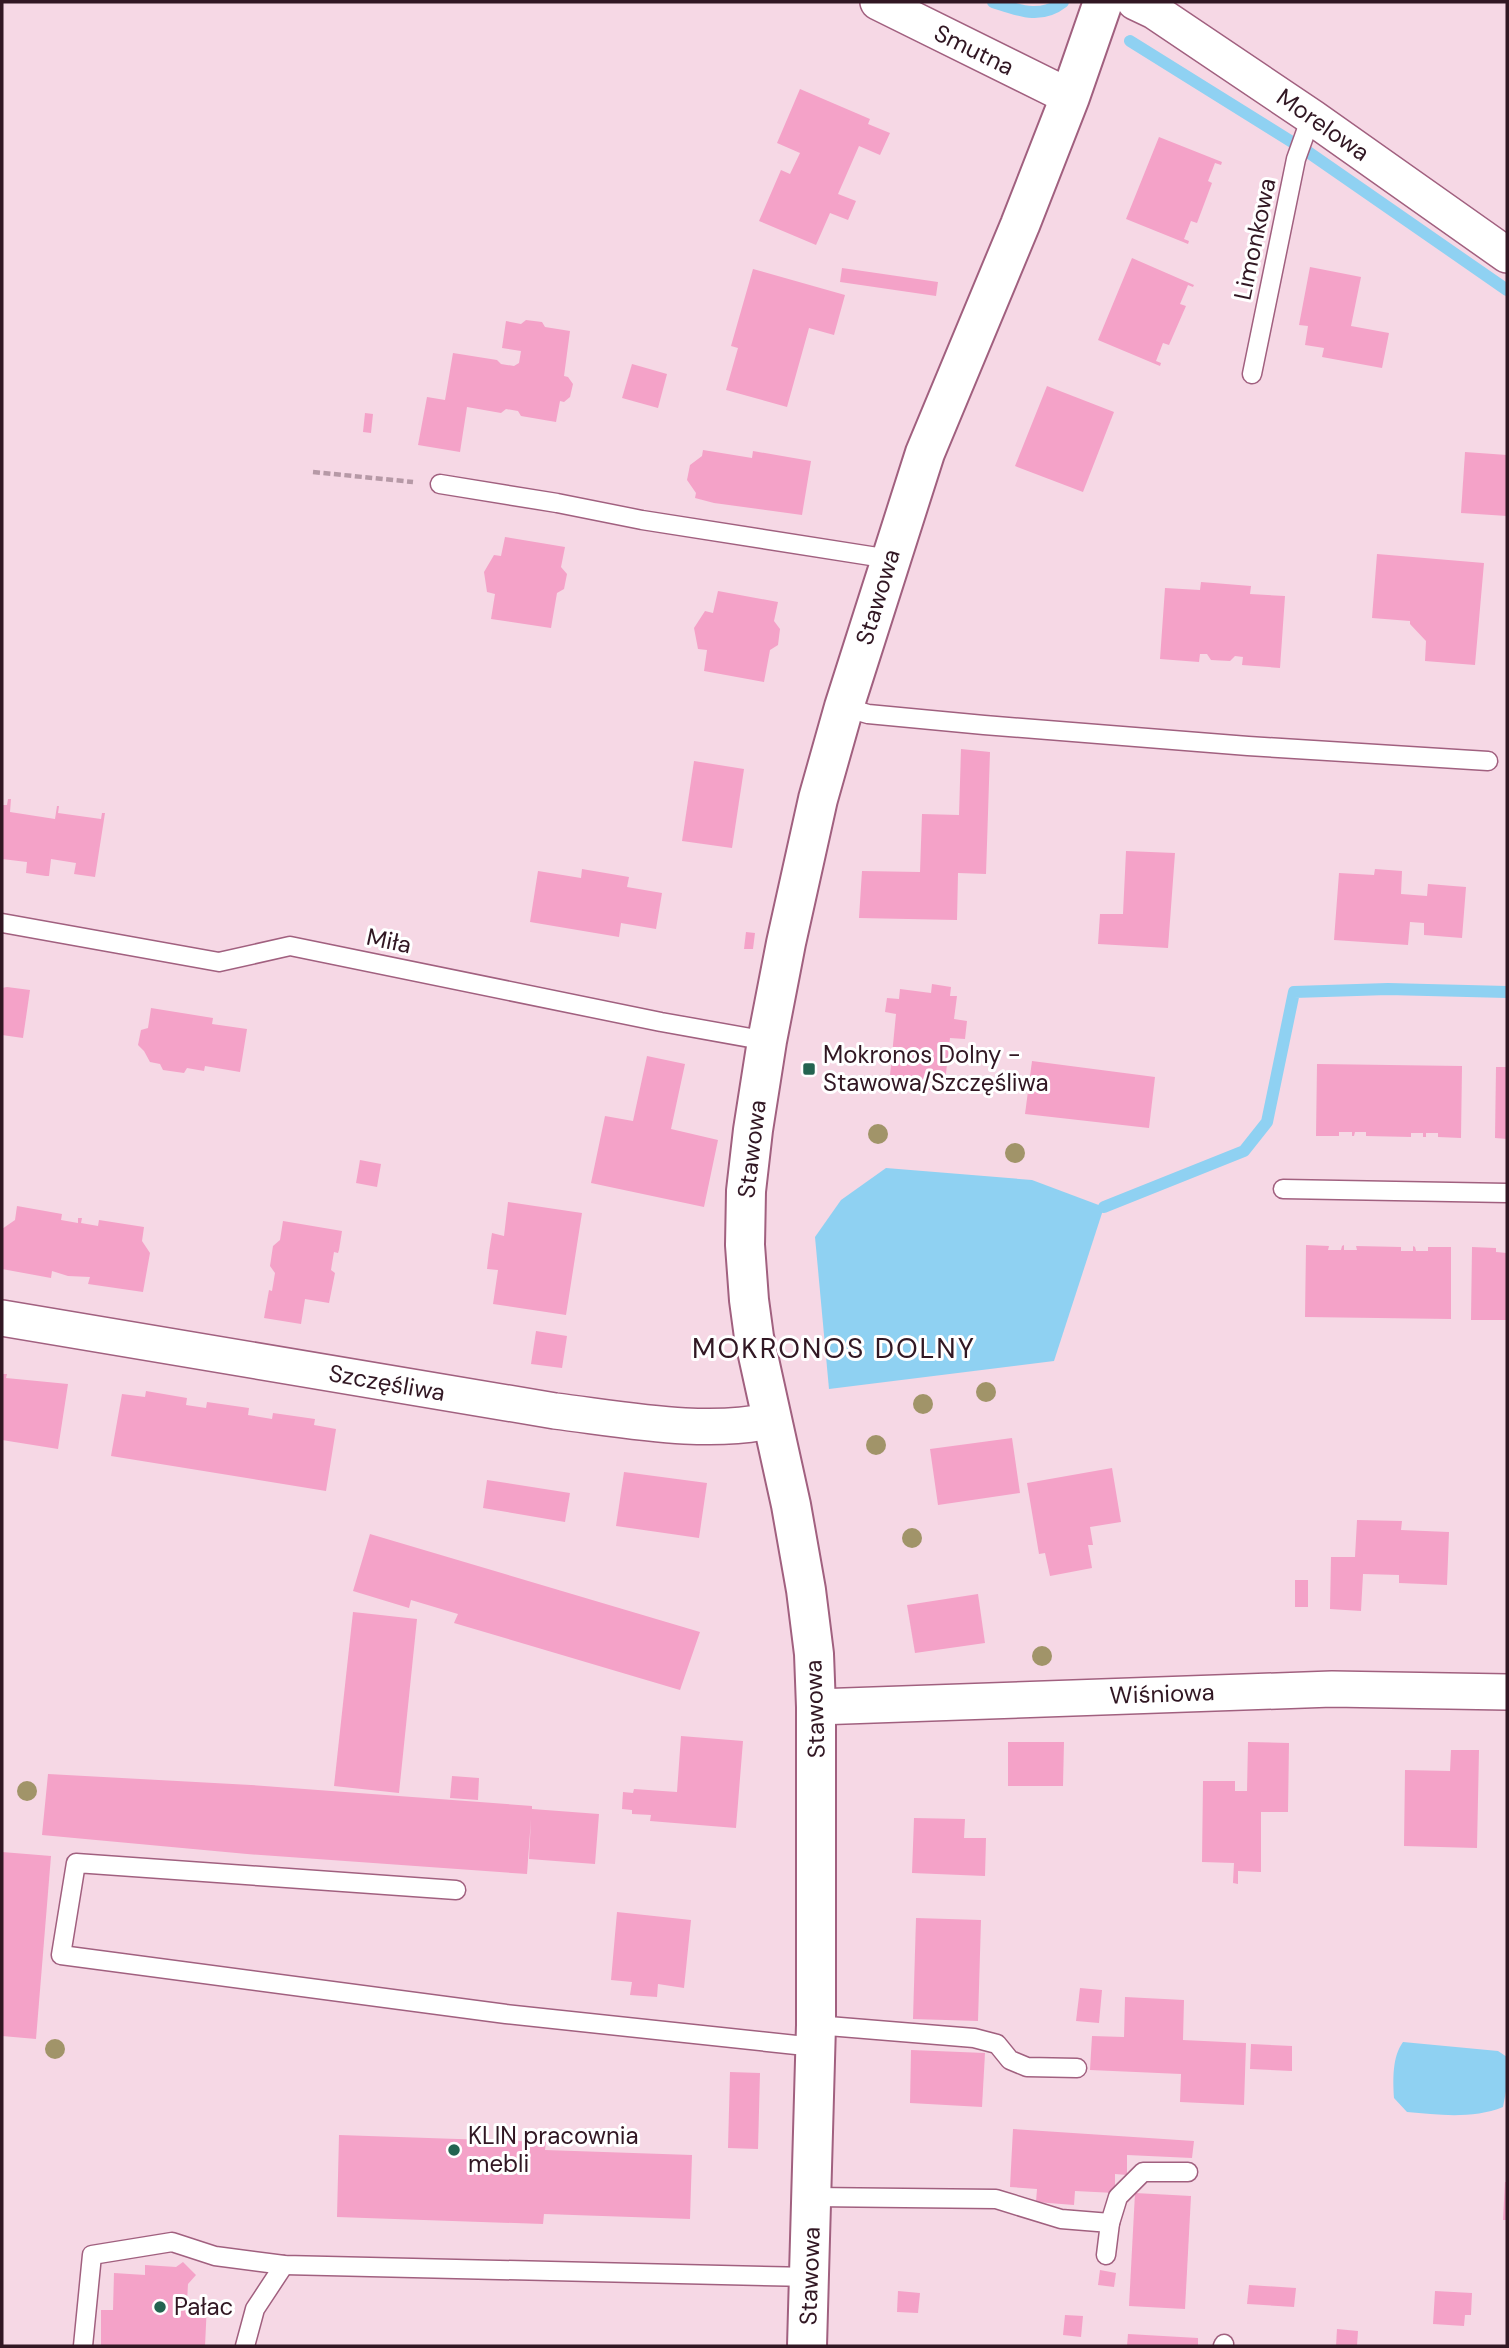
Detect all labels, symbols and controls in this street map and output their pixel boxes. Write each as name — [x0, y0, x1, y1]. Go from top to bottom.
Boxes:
street label: Smutna — [929, 17, 1019, 82]
street label: Morelowa — [1271, 81, 1376, 168]
street label: Limonkowa — [1226, 175, 1283, 303]
street label: Stawowa — [848, 545, 907, 649]
street label: Miła — [364, 921, 414, 960]
place label: Mokronos Dolny - Stawowa/Szczęśliwa — [823, 1039, 1048, 1098]
marker: Mokronos Dolny - Stawowa/Szczęśliwa — [801, 1061, 817, 1077]
street label: Stawowa — [730, 1098, 773, 1200]
district label: MOKRONOS DOLNY — [692, 1330, 976, 1367]
street label: Szczęśliwa — [327, 1357, 448, 1408]
street label: Stawowa — [797, 1659, 832, 1759]
street label: Wiśniowa — [1109, 1676, 1215, 1711]
place label: KLIN pracownia mebli — [468, 2120, 639, 2179]
marker: KLIN pracownia mebli — [446, 2142, 462, 2158]
street label: Stawowa — [792, 2226, 827, 2326]
place label: Pałac — [174, 2291, 233, 2322]
marker: Pałac — [152, 2299, 168, 2315]

